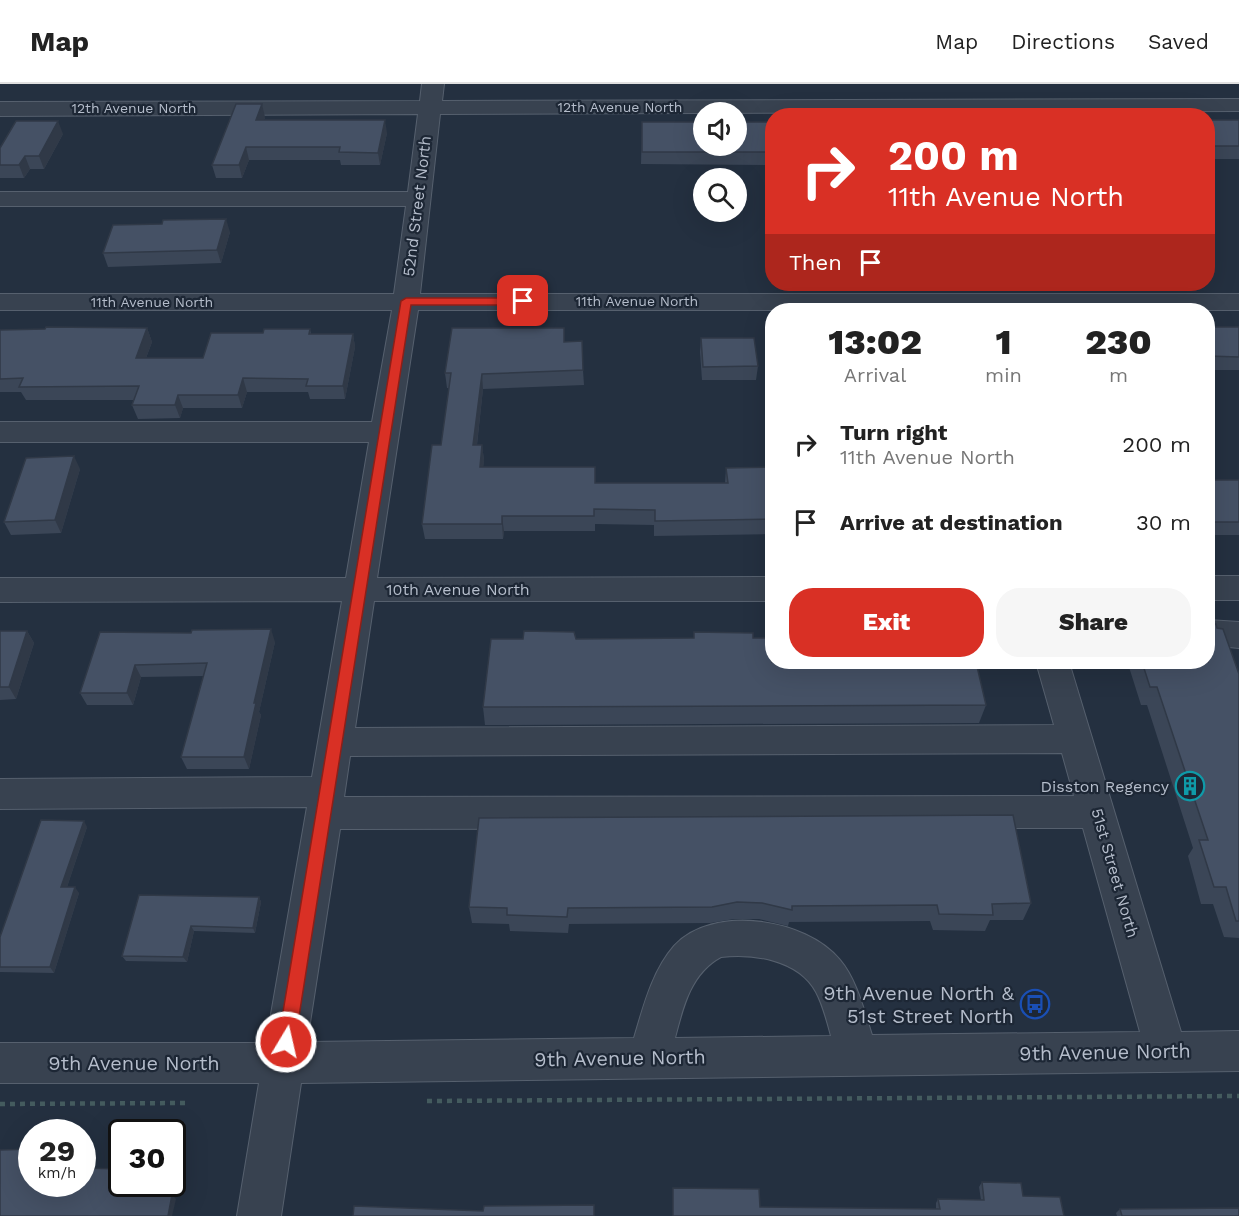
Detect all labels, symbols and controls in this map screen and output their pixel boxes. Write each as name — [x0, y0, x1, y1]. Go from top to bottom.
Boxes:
text: Map — [30, 25, 89, 58]
text: Map — [935, 29, 978, 54]
text: Directions — [1011, 29, 1115, 54]
text: Saved — [1148, 29, 1209, 54]
street label: 12th Avenue North — [557, 99, 683, 115]
street label: 12th Avenue North — [71, 100, 197, 116]
map controls — [693, 102, 747, 222]
button: sound — [693, 102, 747, 156]
text: 200 m — [888, 131, 1019, 180]
icon: right — [789, 132, 867, 210]
street label: 52nd Street North — [399, 135, 435, 277]
button: search — [693, 168, 747, 222]
text: 11th Avenue North — [888, 181, 1124, 213]
icon: arrive — [854, 246, 887, 279]
text: Then — [789, 250, 842, 275]
pin — [497, 275, 548, 326]
icon: arrive — [506, 284, 539, 317]
street label: 11th Avenue North — [576, 293, 698, 309]
street label: 11th Avenue North — [91, 294, 213, 310]
text: 13:02 — [828, 321, 922, 363]
text: 1 — [995, 321, 1012, 363]
text: 230 — [1085, 321, 1152, 363]
text: Arrival — [844, 363, 906, 387]
text: min — [985, 363, 1022, 387]
text: m — [1109, 363, 1128, 387]
text: Turn right — [840, 420, 947, 445]
icon: right — [789, 428, 822, 461]
text: 200 m — [1122, 432, 1191, 457]
text: 11th Avenue North — [840, 445, 1015, 469]
icon: arrive — [789, 506, 822, 539]
text: Arrive at destination — [840, 510, 1063, 535]
text: 30 m — [1136, 510, 1191, 535]
street label: 10th Avenue North — [386, 580, 530, 599]
button: Exit — [789, 588, 984, 657]
button: Share — [996, 588, 1191, 657]
building icon: Disston Regency — [1174, 770, 1206, 802]
place label: Disston Regency — [1041, 777, 1170, 796]
street label: 51st Street North — [1087, 806, 1143, 940]
place label: 9th Avenue North & 51st Street North — [823, 981, 1015, 1028]
bus stop icon: 9th Avenue North & 51st Street North — [1019, 988, 1051, 1020]
position arrow — [254, 1010, 318, 1074]
street label: 9th Avenue North — [1019, 1039, 1191, 1065]
street label: 9th Avenue North — [534, 1045, 706, 1071]
street label: 9th Avenue North — [48, 1051, 220, 1075]
speed limit sign: 30 — [108, 1119, 186, 1197]
text: 29 — [39, 1133, 75, 1168]
text: km/h — [38, 1164, 76, 1182]

